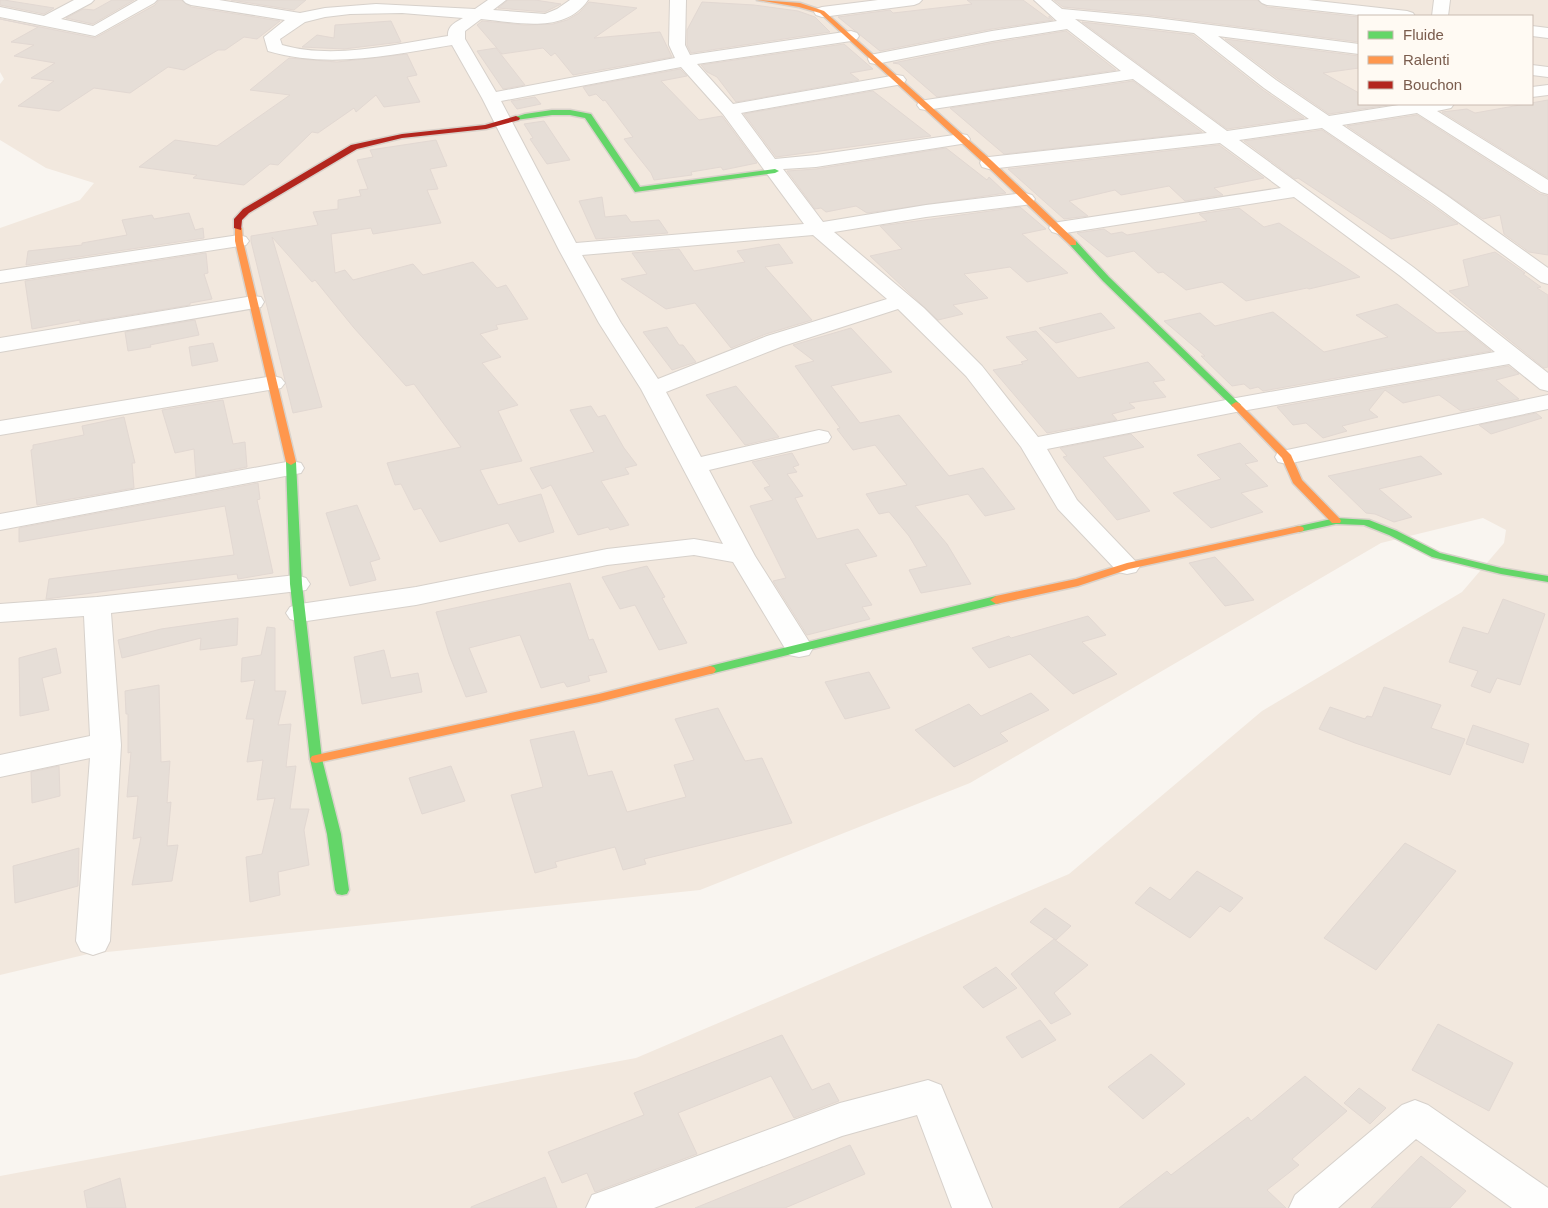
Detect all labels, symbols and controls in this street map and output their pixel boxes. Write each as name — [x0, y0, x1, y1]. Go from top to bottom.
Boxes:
legend — [1358, 15, 1533, 105]
text: Fluide — [1403, 26, 1444, 43]
text: Ralenti — [1403, 51, 1450, 68]
text: Bouchon — [1403, 76, 1462, 93]

